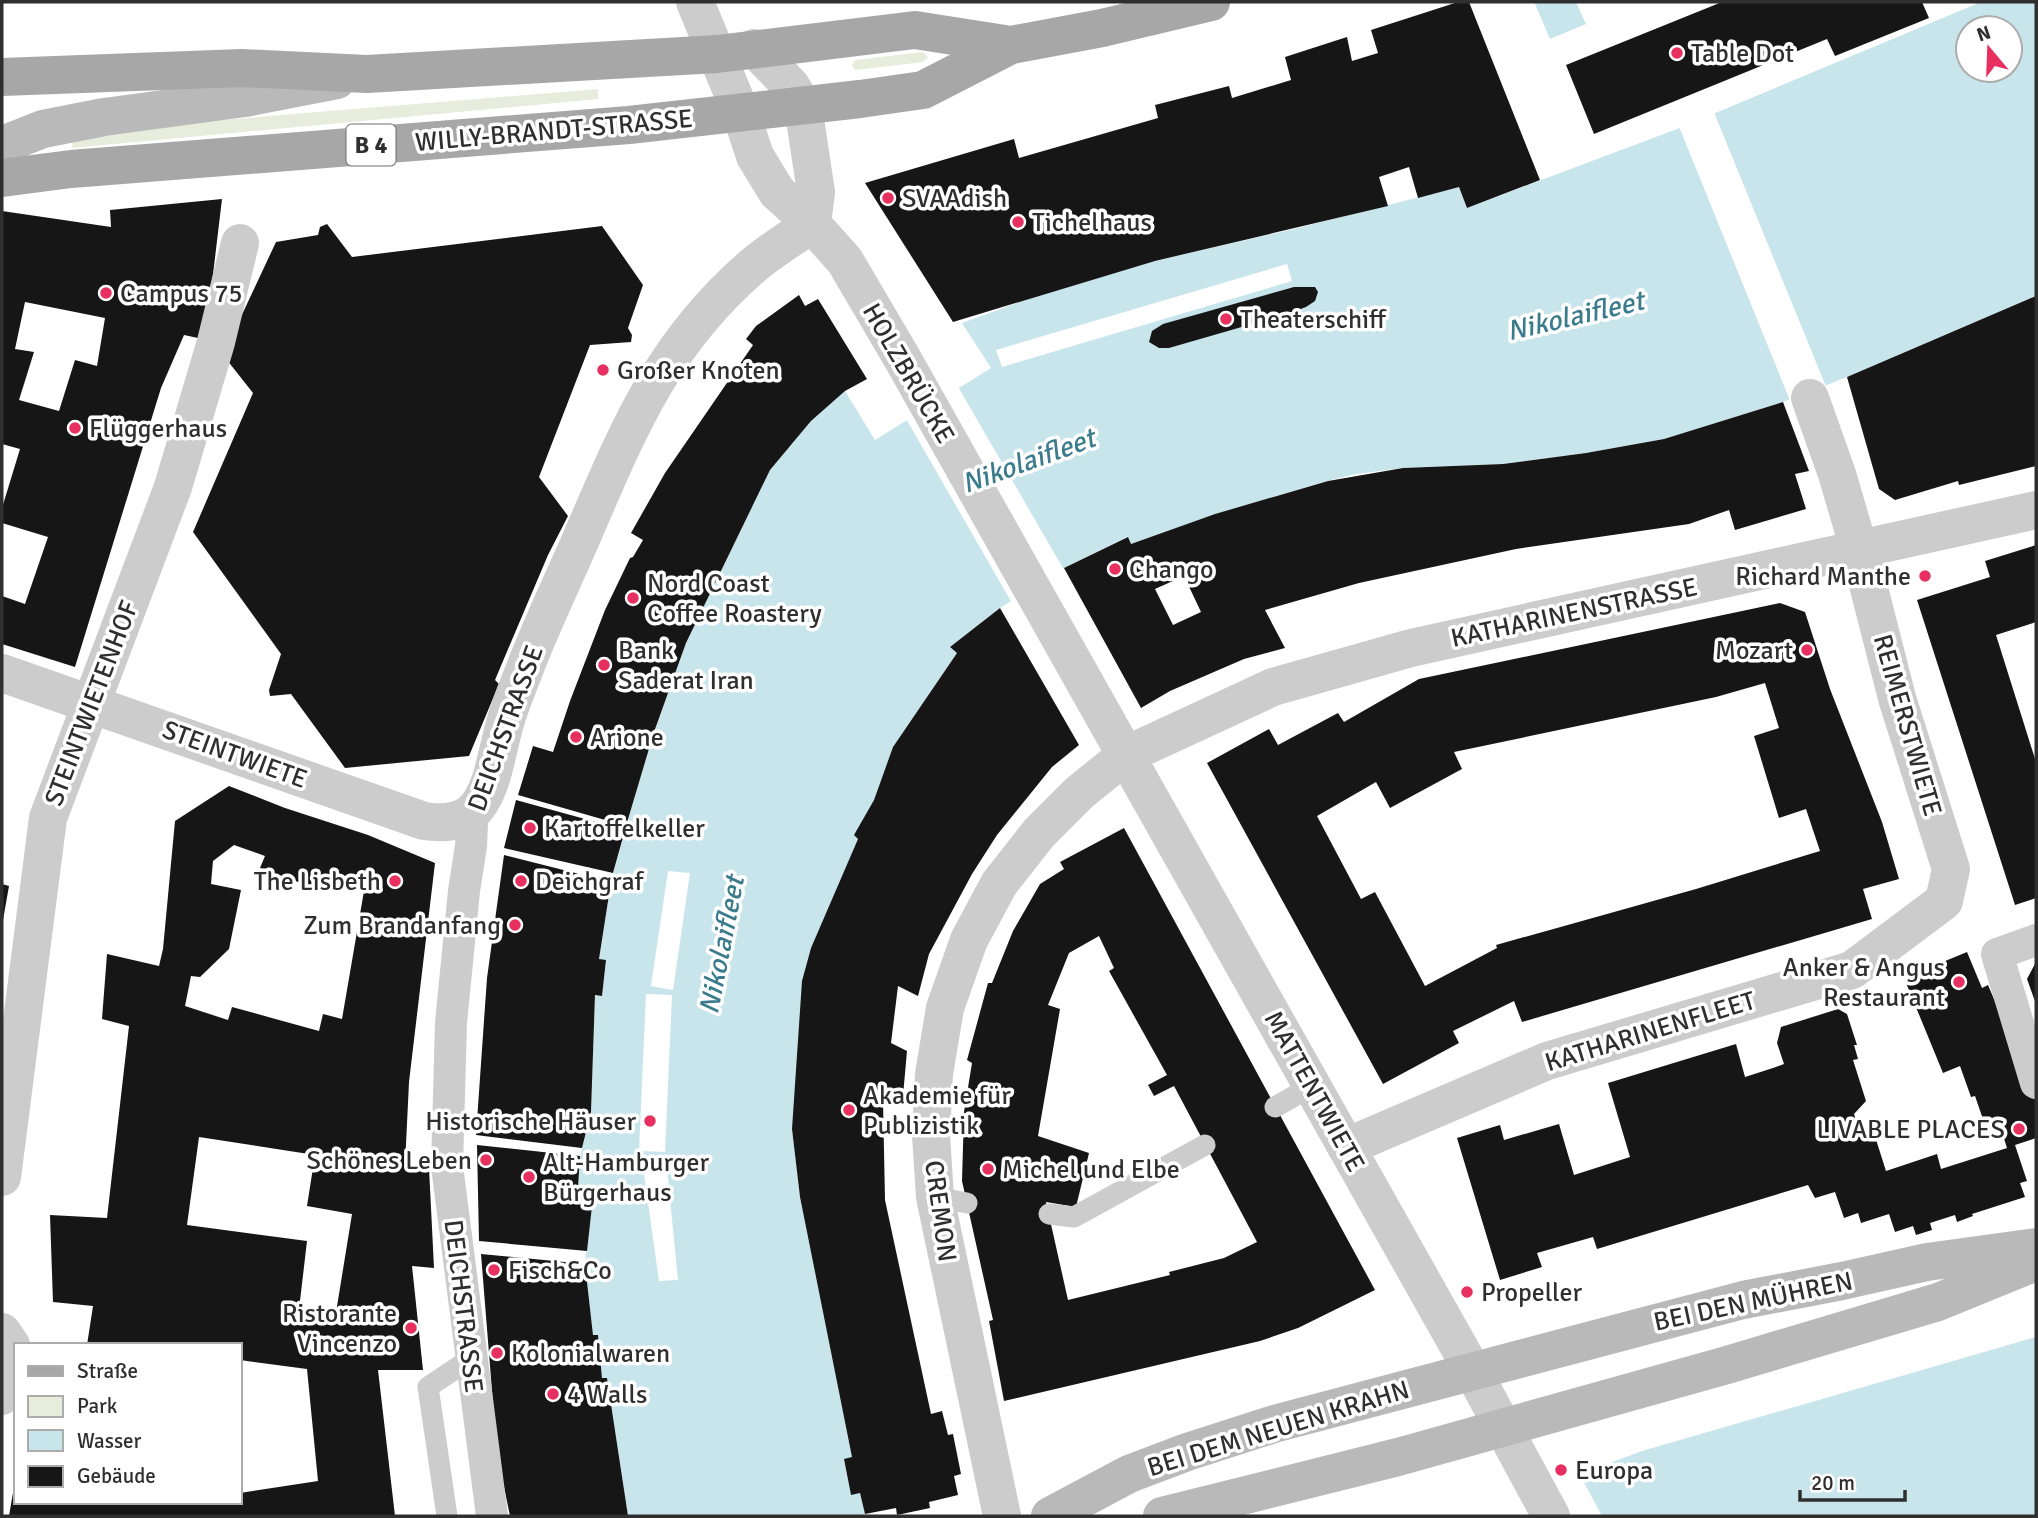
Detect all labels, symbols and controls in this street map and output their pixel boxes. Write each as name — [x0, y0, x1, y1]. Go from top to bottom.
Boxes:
north arrow — [1954, 14, 2024, 84]
text: N — [1974, 20, 1994, 47]
place label: Table Dot — [1691, 38, 1794, 70]
marker: Table Dot — [1669, 45, 1685, 61]
street label: WILLY-BRANDT-STRASSE — [414, 103, 694, 159]
road number: B 4 — [346, 125, 396, 166]
place label: SVAAdish — [902, 183, 1007, 215]
marker: SVAAdish — [880, 190, 896, 206]
place label: Tichelhaus — [1032, 207, 1152, 239]
marker: Tichelhaus — [1010, 214, 1026, 230]
place label: Campus 75 — [120, 278, 243, 310]
water label: Nikolaifleet — [1503, 283, 1650, 348]
marker: Campus 75 — [98, 285, 114, 301]
street label: HOLZBRÜCKE — [855, 298, 961, 449]
place label: Theaterschiff — [1240, 304, 1387, 336]
marker: Theaterschiff — [1218, 311, 1234, 327]
place label: Großer Knoten — [617, 355, 780, 387]
marker: Großer Knoten — [595, 362, 611, 378]
place label: Flüggerhaus — [89, 413, 227, 445]
marker: Flüggerhaus — [67, 420, 83, 436]
water label: Nikolaifleet — [957, 420, 1103, 501]
place label: Chango — [1129, 554, 1213, 586]
marker: Chango — [1107, 561, 1123, 577]
place label: Richard Manthe — [1735, 561, 1911, 593]
place label: Nord Coast Coffee Roastery — [647, 568, 822, 630]
marker: Richard Manthe — [1917, 568, 1933, 584]
street label: KATHARINENSTRASSE — [1448, 571, 1700, 655]
marker: Nord Coast Coffee Roastery — [625, 590, 641, 606]
street label: STEINTWIETENHOF — [38, 596, 146, 810]
street label: REIMERSTWIETE — [1866, 631, 1948, 820]
place label: Bank Saderat Iran — [618, 635, 754, 697]
place label: Mozart — [1715, 635, 1793, 667]
street label: DEICHSTRASSE — [461, 641, 551, 816]
marker: Mozart — [1799, 642, 1815, 658]
marker: Bank Saderat Iran — [596, 657, 612, 673]
street label: STEINTWIETE — [158, 714, 311, 796]
place label: Arione — [590, 722, 664, 754]
marker: Arione — [568, 729, 584, 745]
place label: Kartoffelkeller — [544, 813, 705, 845]
marker: Kartoffelkeller — [522, 820, 538, 836]
place label: The Lisbeth — [254, 866, 381, 898]
place label: Deichgraf — [535, 866, 645, 898]
water label: Nikolaifleet — [692, 870, 753, 1017]
marker: The Lisbeth — [387, 873, 403, 889]
marker: Deichgraf — [513, 873, 529, 889]
place label: Zum Brandanfang — [303, 910, 501, 942]
marker: Zum Brandanfang — [507, 917, 523, 933]
place label: Anker & Angus Restaurant — [1783, 952, 1945, 1014]
marker: Anker & Angus Restaurant — [1951, 974, 1967, 990]
street label: KATHARINENFLEET — [1541, 985, 1760, 1079]
street label: MATTENTWIETE — [1257, 1006, 1371, 1177]
place label: Akademie für Publizistik — [863, 1080, 1011, 1142]
marker: Akademie für Publizistik — [841, 1102, 857, 1118]
place label: Historische Häuser — [425, 1106, 636, 1138]
marker: Historische Häuser — [642, 1113, 658, 1129]
place label: LIVABLE PLACES — [1817, 1114, 2005, 1146]
marker: LIVABLE PLACES — [2011, 1121, 2027, 1137]
place label: Schönes Leben — [307, 1145, 472, 1177]
place label: Alt-Hamburger Bürgerhaus — [543, 1147, 709, 1209]
marker: Schönes Leben — [478, 1152, 494, 1168]
place label: Michel und Elbe — [1002, 1154, 1180, 1186]
street label: CREMON — [917, 1159, 963, 1264]
marker: Michel und Elbe — [980, 1161, 996, 1177]
marker: Alt-Hamburger Bürgerhaus — [521, 1169, 537, 1185]
street label: DEICHSTRASSE — [437, 1218, 489, 1394]
place label: Fisch&Co — [508, 1255, 612, 1287]
marker: Fisch&Co — [486, 1262, 502, 1278]
street label: BEI DEN MÜHREN — [1651, 1265, 1856, 1339]
place label: Propeller — [1481, 1277, 1582, 1309]
marker: Propeller — [1459, 1284, 1475, 1300]
place label: Ristorante Vincenzo — [282, 1298, 397, 1360]
marker: Ristorante Vincenzo — [403, 1320, 419, 1336]
place label: Kolonialwaren — [511, 1338, 670, 1370]
legend — [14, 1343, 242, 1504]
marker: Kolonialwaren — [489, 1345, 505, 1361]
text: Straße — [77, 1358, 138, 1384]
street label: BEI DEM NEUEN KRAHN — [1143, 1374, 1413, 1484]
place label: 4 Walls — [567, 1379, 647, 1411]
marker: 4 Walls — [545, 1386, 561, 1402]
text: Park — [77, 1393, 118, 1419]
text: Wasser — [77, 1428, 142, 1454]
place label: Europa — [1575, 1455, 1653, 1487]
scale bar — [1800, 1458, 1905, 1502]
marker: Europa — [1553, 1462, 1569, 1478]
text: Gebäude — [77, 1463, 156, 1489]
text: 20 m — [1811, 1470, 1855, 1496]

